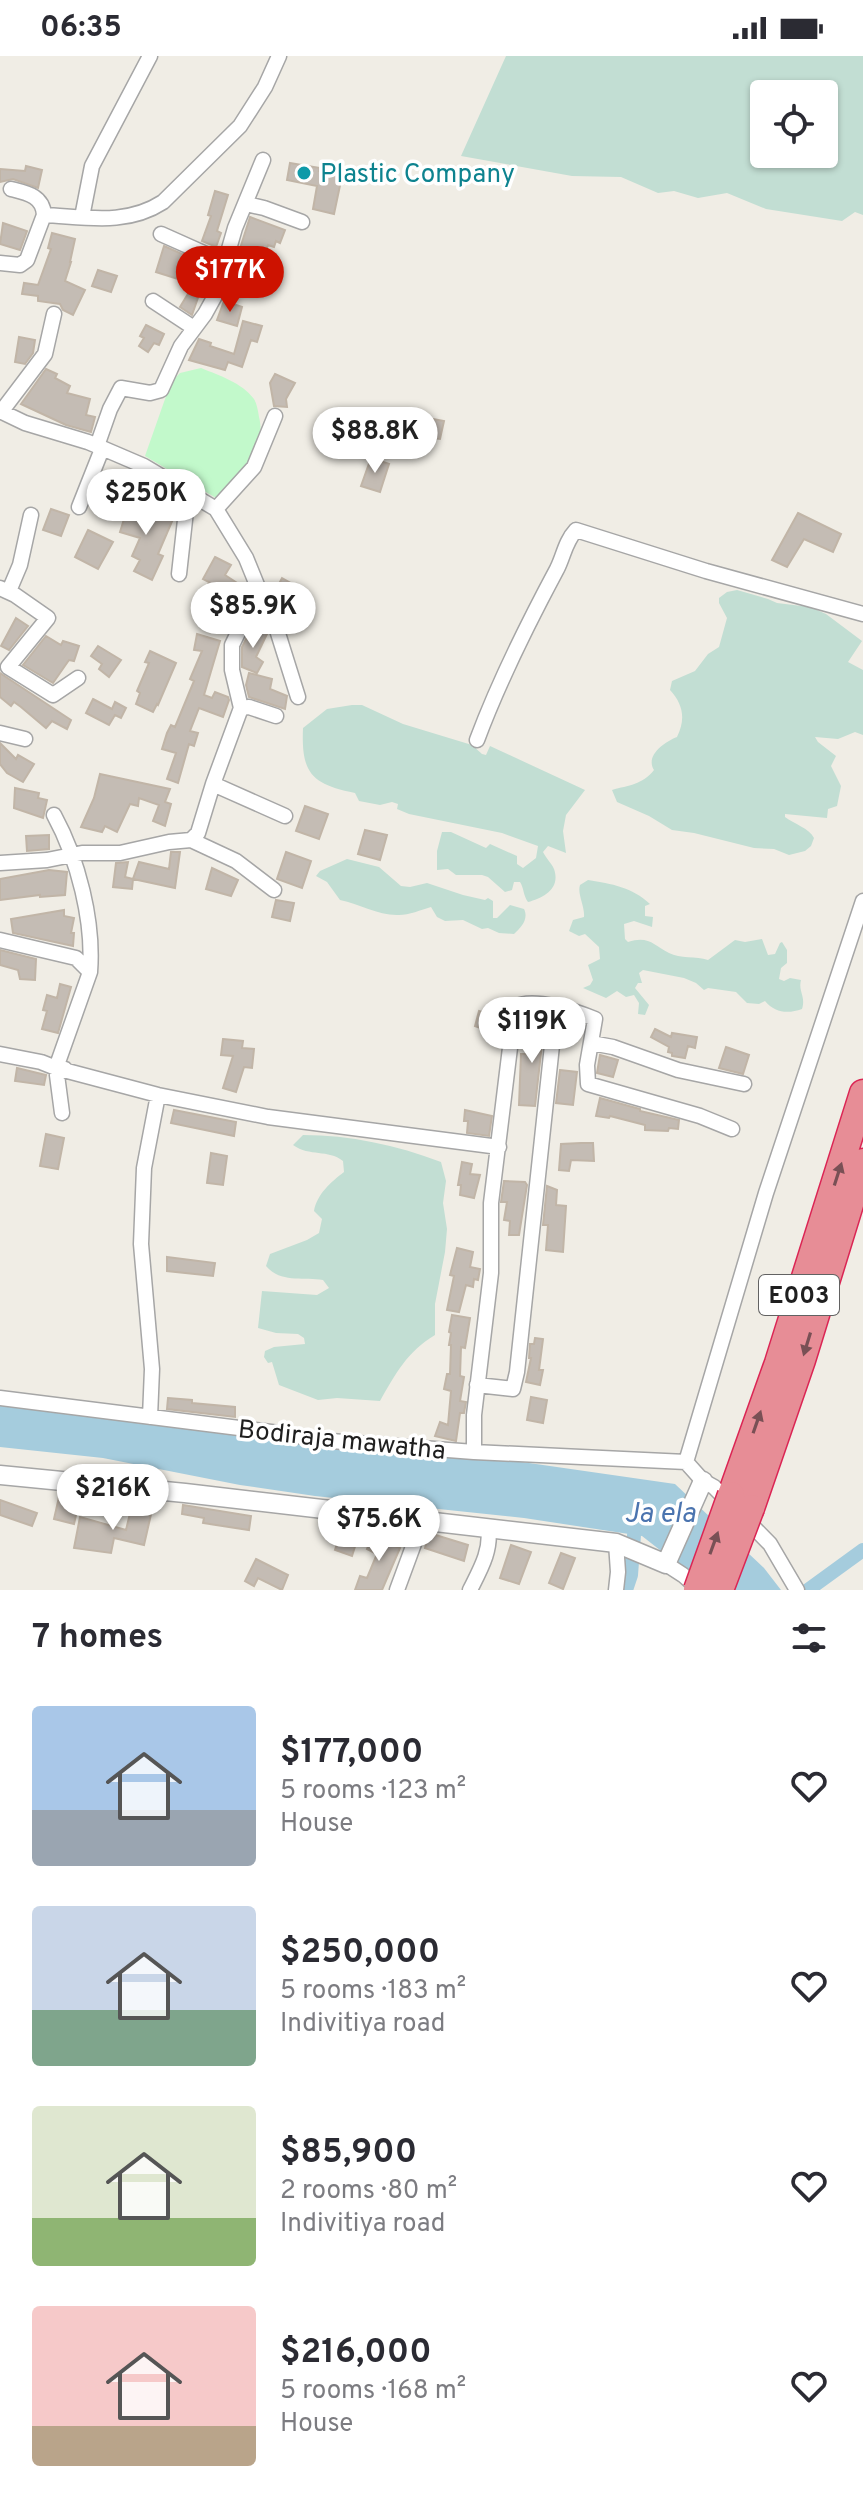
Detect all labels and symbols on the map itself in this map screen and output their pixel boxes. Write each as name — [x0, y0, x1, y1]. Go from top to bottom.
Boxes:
place label: Plastic Company — [320, 159, 515, 192]
marker: Plastic Company — [295, 164, 313, 182]
pin: $177K — [174, 246, 286, 314]
pin: $88.8K — [310, 407, 440, 475]
pin: $250K — [90, 469, 202, 537]
pin: $85.9K — [188, 582, 318, 650]
pin: $119K — [476, 997, 588, 1065]
one-way arrow — [832, 1162, 844, 1186]
road number: E003 — [759, 1275, 839, 1315]
one-way arrow — [800, 1332, 813, 1356]
one-way arrow — [751, 1409, 764, 1433]
street label: Bodiraja mawatha — [236, 1414, 447, 1469]
pin: $216K — [57, 1464, 169, 1532]
pin: $75.6K — [314, 1495, 444, 1563]
water label: Ja ela — [624, 1497, 696, 1533]
one-way arrow — [708, 1530, 721, 1554]

